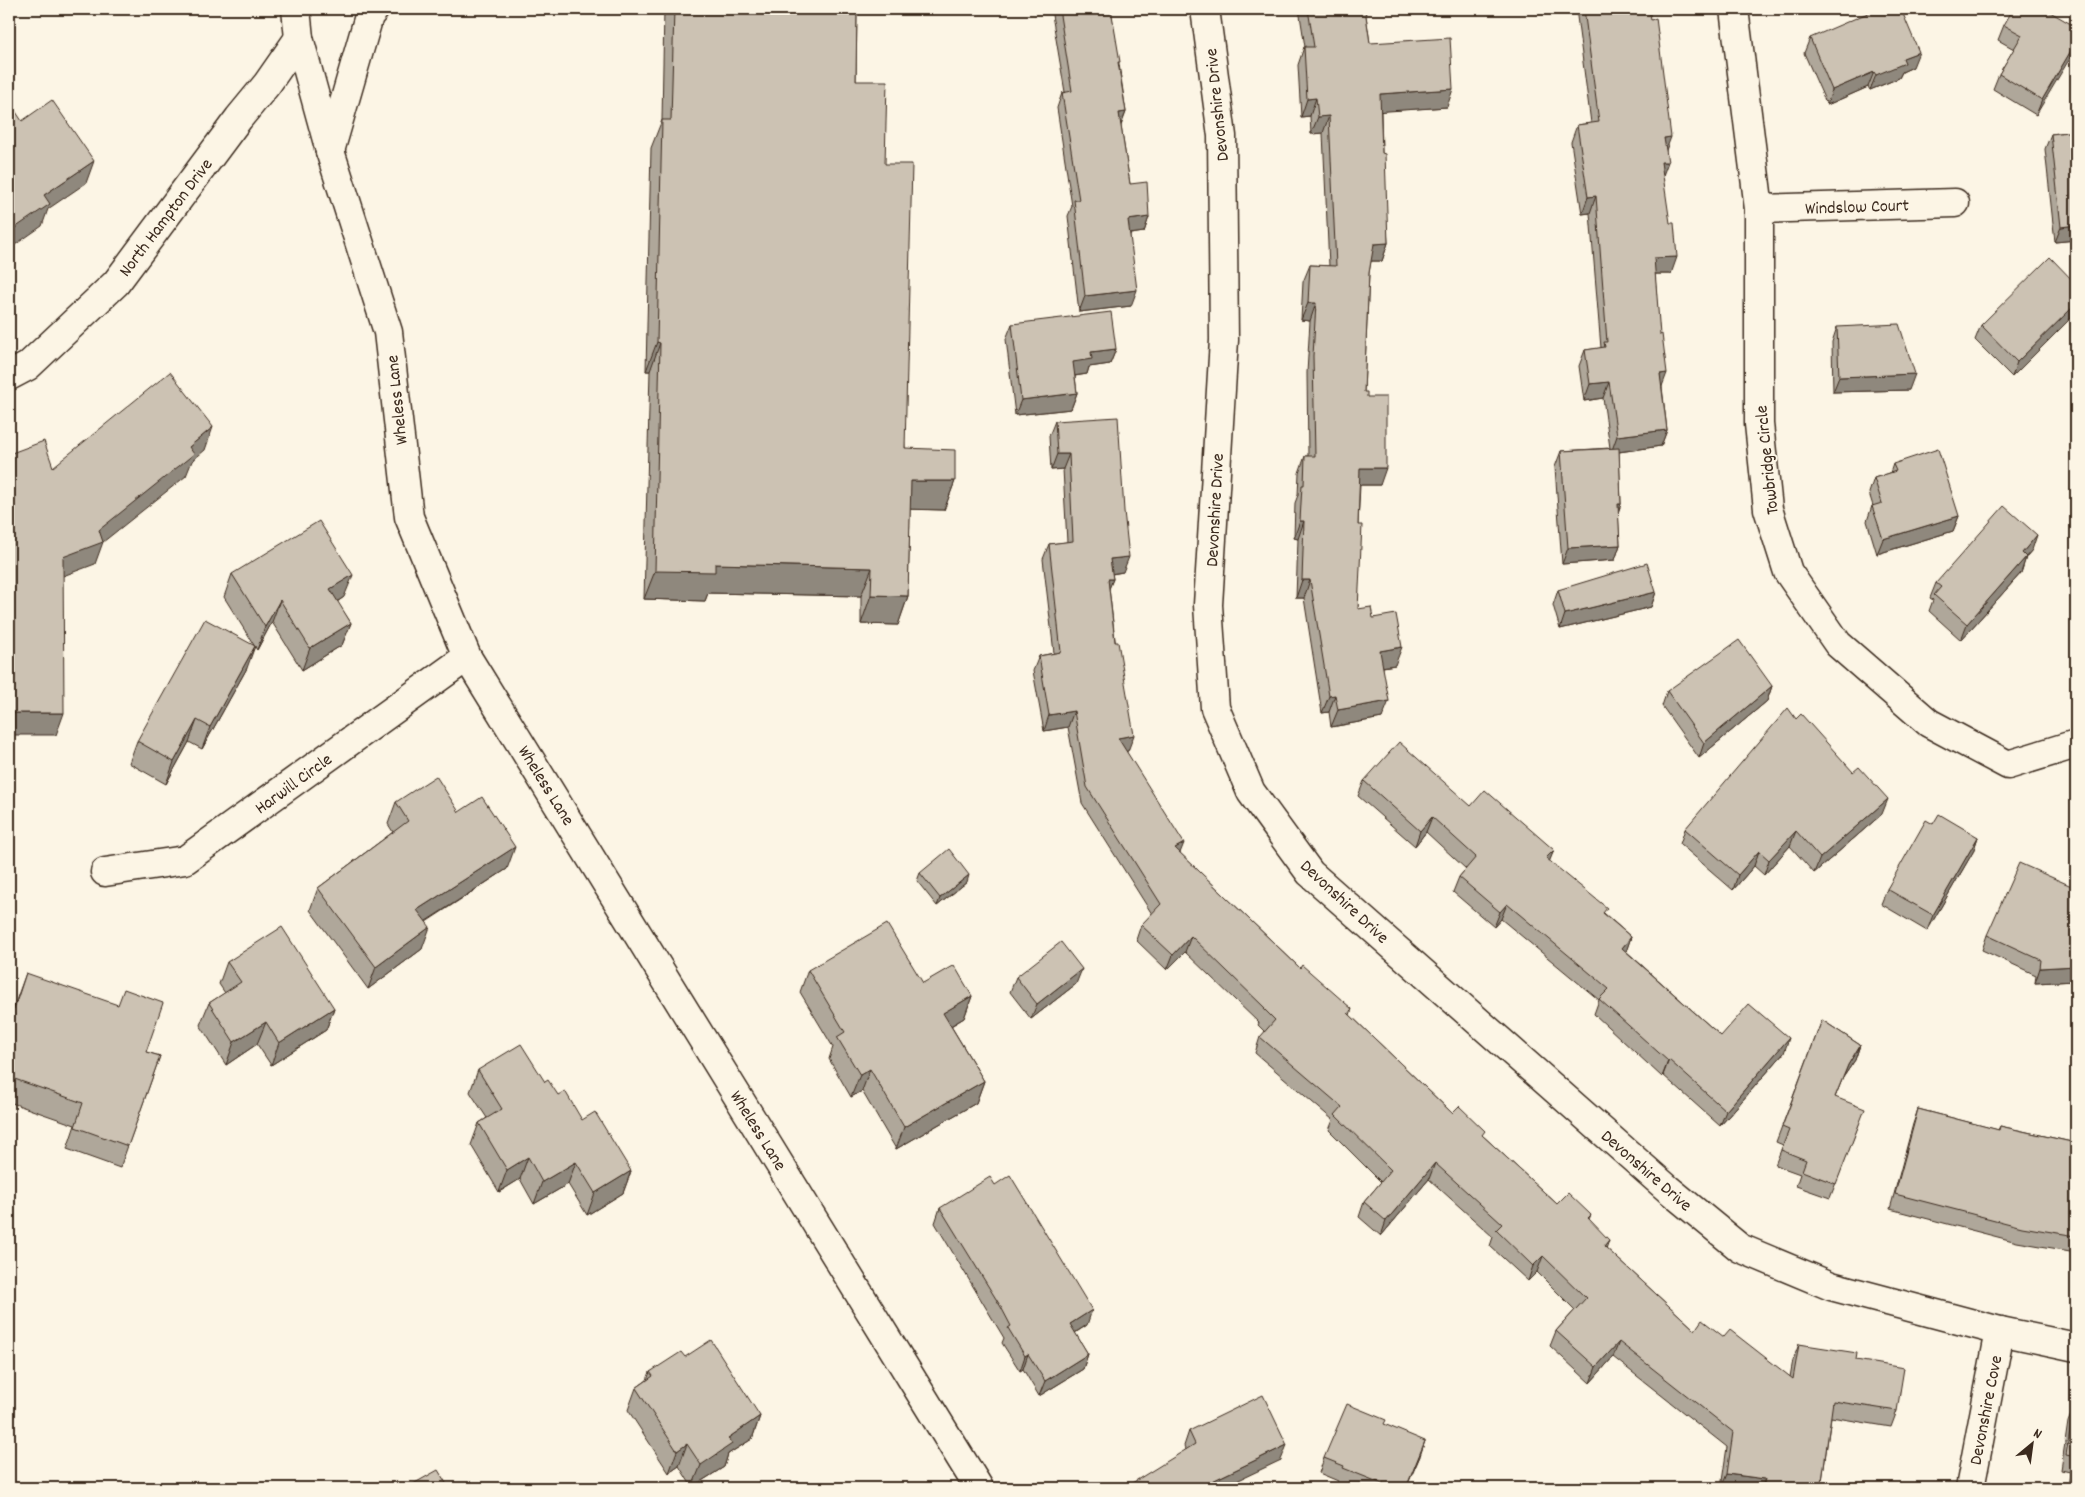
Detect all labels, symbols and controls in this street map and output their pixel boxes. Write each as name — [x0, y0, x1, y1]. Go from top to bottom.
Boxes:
street label: Devonshire Drive — [1200, 47, 1237, 163]
street label: North Hampton Drive — [114, 154, 220, 283]
street label: Windslow Court — [1805, 194, 1910, 223]
street label: Wheless Lane — [381, 354, 416, 446]
street label: Towbridge Circle — [1750, 404, 1787, 516]
street label: Devonshire Drive — [1201, 453, 1232, 567]
street label: Wheless Lane — [510, 742, 579, 831]
street label: Harwill Circle — [251, 748, 338, 822]
street label: Devonshire Drive — [1293, 855, 1393, 951]
street label: Wheless Lane — [722, 1087, 791, 1176]
street label: Devonshire Drive — [1594, 1125, 1696, 1219]
street label: Devonshire Cove — [1965, 1353, 2010, 1467]
north arrow — [2008, 1420, 2058, 1470]
text: N — [2029, 1424, 2045, 1445]

